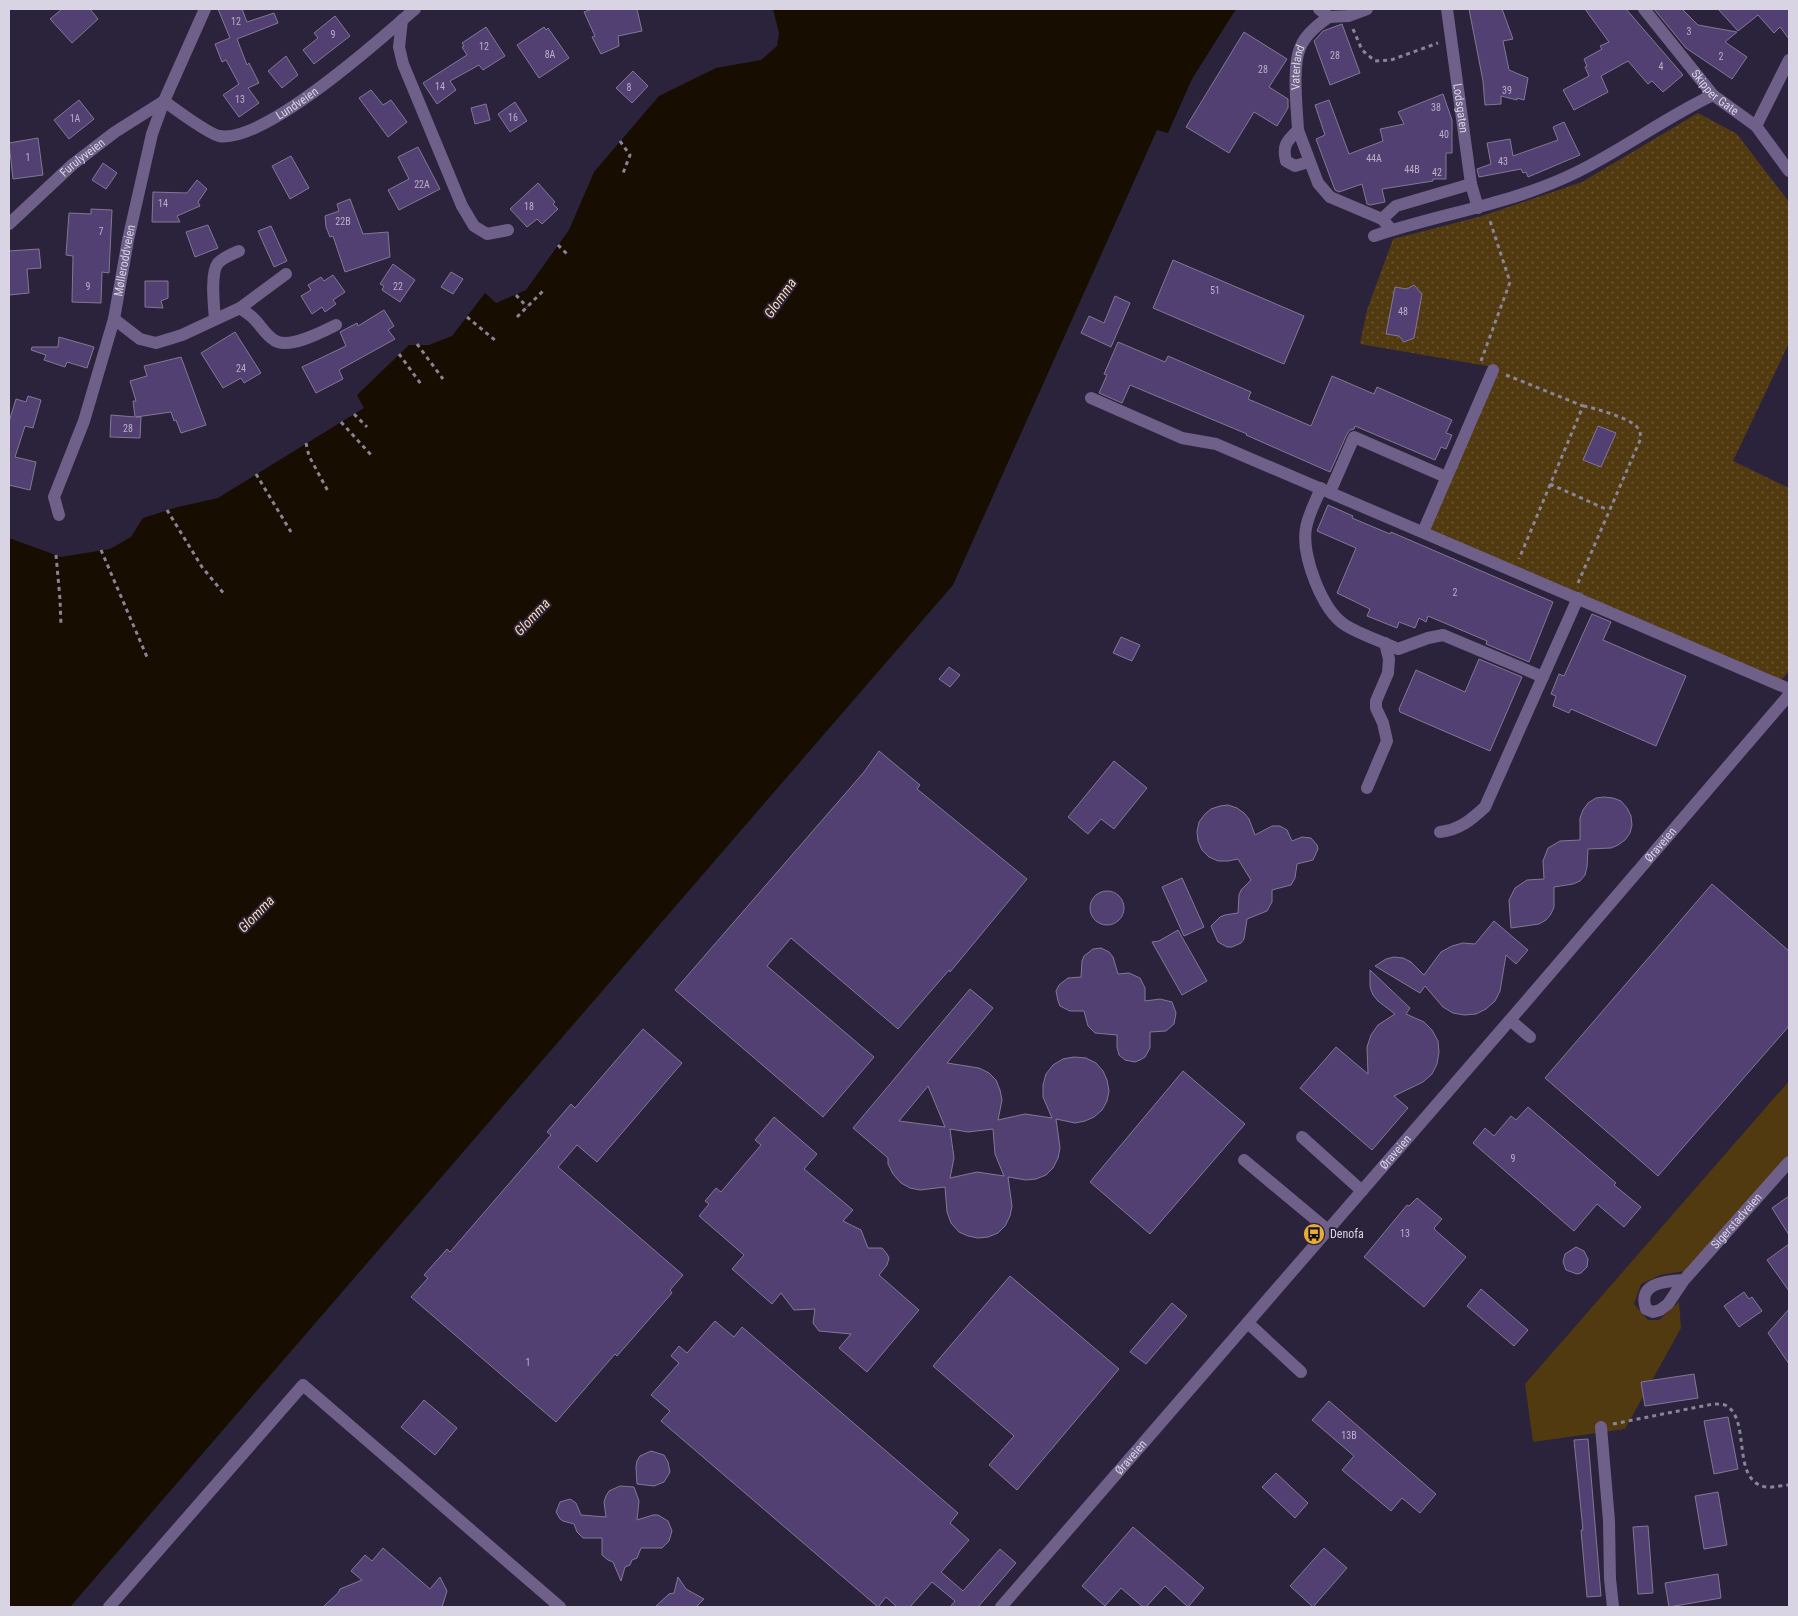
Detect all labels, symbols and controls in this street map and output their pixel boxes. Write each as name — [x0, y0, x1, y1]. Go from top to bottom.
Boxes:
house number: 12 — [231, 16, 241, 27]
house number: 3 — [1687, 26, 1692, 37]
house number: 9 — [331, 29, 336, 40]
house number: 12 — [479, 41, 489, 52]
street label: Vaterland — [1289, 43, 1308, 90]
house number: 8A — [545, 49, 556, 60]
house number: 28 — [1330, 50, 1340, 61]
house number: 2 — [1719, 51, 1724, 62]
house number: 4 — [1659, 61, 1664, 72]
house number: 28 — [1258, 64, 1268, 75]
street label: Skipper Gate — [1688, 67, 1742, 118]
house number: 14 — [435, 81, 445, 92]
house number: 8 — [627, 82, 632, 93]
street label: Lodsgaten — [1450, 82, 1471, 134]
street label: Lundveien — [273, 84, 321, 123]
house number: 39 — [1502, 85, 1512, 96]
house number: 13 — [235, 94, 245, 105]
house number: 38 — [1431, 102, 1441, 113]
house number: 16 — [508, 112, 518, 123]
house number: 1A — [70, 113, 81, 124]
house number: 40 — [1439, 129, 1449, 140]
street label: Furulyveien — [57, 135, 108, 180]
house number: 1 — [26, 152, 30, 163]
house number: 44A — [1366, 153, 1382, 164]
house number: 43 — [1498, 156, 1508, 167]
house number: 44B — [1404, 164, 1420, 175]
house number: 42 — [1432, 167, 1442, 178]
house number: 22A — [414, 179, 430, 190]
house number: 14 — [158, 198, 168, 209]
house number: 18 — [524, 201, 534, 212]
house number: 22B — [335, 216, 351, 227]
street label: Mølleroddveien — [111, 223, 138, 298]
house number: 7 — [99, 226, 104, 237]
water label: Glomma — [761, 275, 799, 321]
house number: 9 — [86, 281, 91, 292]
house number: 22 — [393, 281, 403, 292]
house number: 51 — [1210, 285, 1220, 296]
house number: 48 — [1398, 306, 1408, 317]
house number: 24 — [236, 363, 246, 374]
house number: 28 — [123, 423, 133, 434]
house number: 2 — [1453, 587, 1458, 598]
water label: Glomma — [511, 595, 553, 639]
street label: Øraveien — [1642, 824, 1679, 865]
water label: Glomma — [235, 892, 277, 936]
street label: Øraveien — [1377, 1132, 1414, 1172]
house number: 9 — [1511, 1153, 1516, 1164]
street label: Sigerstadveien — [1708, 1190, 1765, 1252]
bus stop icon: Denofa — [1302, 1222, 1326, 1246]
place label: Denofa — [1330, 1227, 1364, 1241]
house number: 13 — [1400, 1228, 1410, 1239]
house number: 1 — [526, 1357, 530, 1368]
house number: 13B — [1341, 1430, 1357, 1441]
street label: Øraveien — [1112, 1437, 1150, 1478]

